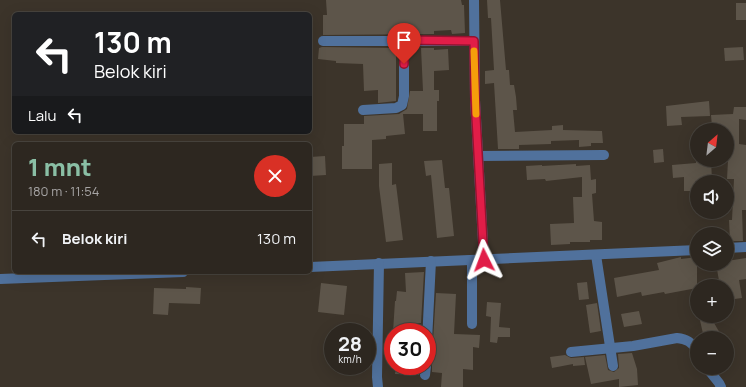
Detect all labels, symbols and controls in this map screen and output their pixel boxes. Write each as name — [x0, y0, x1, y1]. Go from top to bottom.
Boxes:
text: 130 m — [94, 23, 172, 61]
pin — [387, 23, 421, 64]
icon: left — [28, 28, 80, 80]
icon: arrive — [393, 29, 415, 51]
text: Belok kiri — [94, 59, 167, 83]
icon: left — [64, 104, 86, 126]
text: Lalu — [28, 105, 56, 126]
north arrow — [690, 123, 734, 167]
map controls — [690, 123, 734, 375]
text: 1 mnt — [28, 150, 92, 183]
button: close — [254, 155, 296, 197]
button: sound — [690, 175, 734, 219]
text: 180 m · 11:54 — [28, 182, 100, 200]
button: layers — [690, 227, 734, 271]
icon: left — [28, 228, 50, 250]
text: Belok kiri — [62, 228, 128, 249]
text: 130 m — [257, 228, 296, 249]
position arrow — [463, 239, 505, 281]
button: + — [690, 279, 734, 323]
speed limit sign: 30 — [384, 323, 436, 375]
text: 28 — [338, 330, 362, 357]
button: − — [690, 331, 734, 375]
text: km/h — [338, 352, 362, 366]

